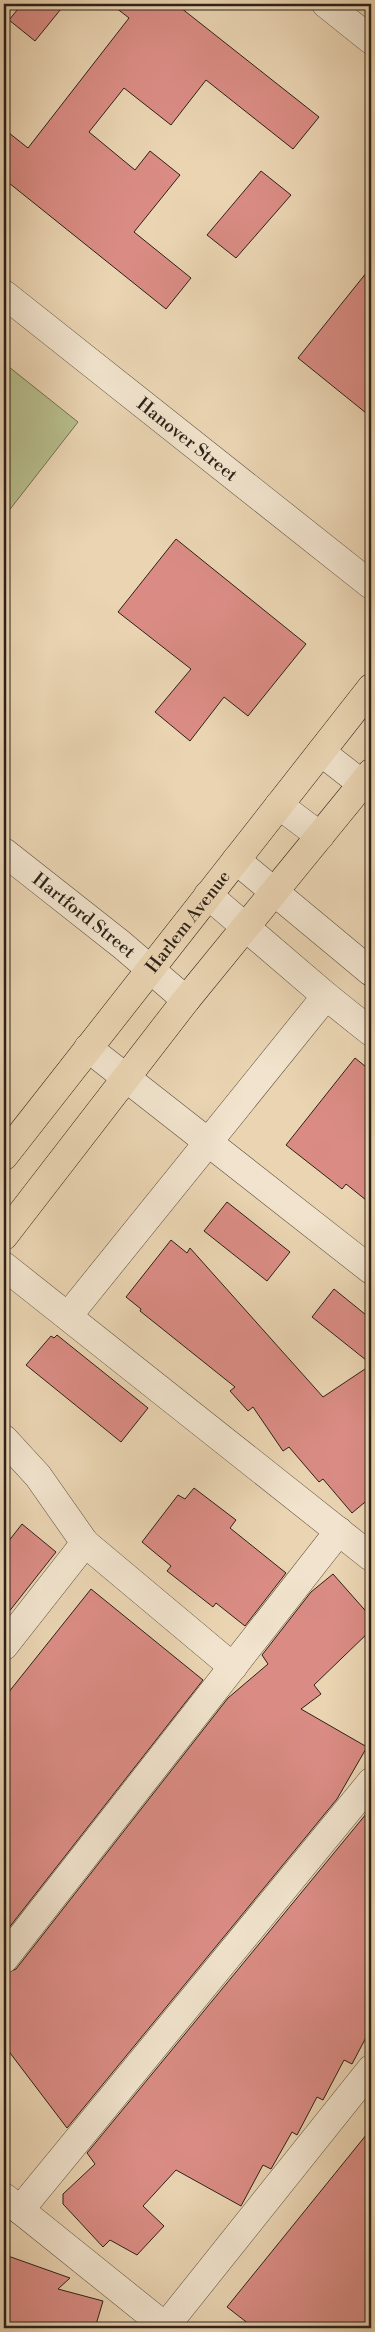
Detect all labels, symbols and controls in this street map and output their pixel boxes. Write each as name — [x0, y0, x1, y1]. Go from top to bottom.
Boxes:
street label: Hanover Street — [132, 393, 243, 487]
street label: Harlem Avenue — [141, 866, 236, 978]
street label: Hartford Street — [28, 868, 140, 964]

